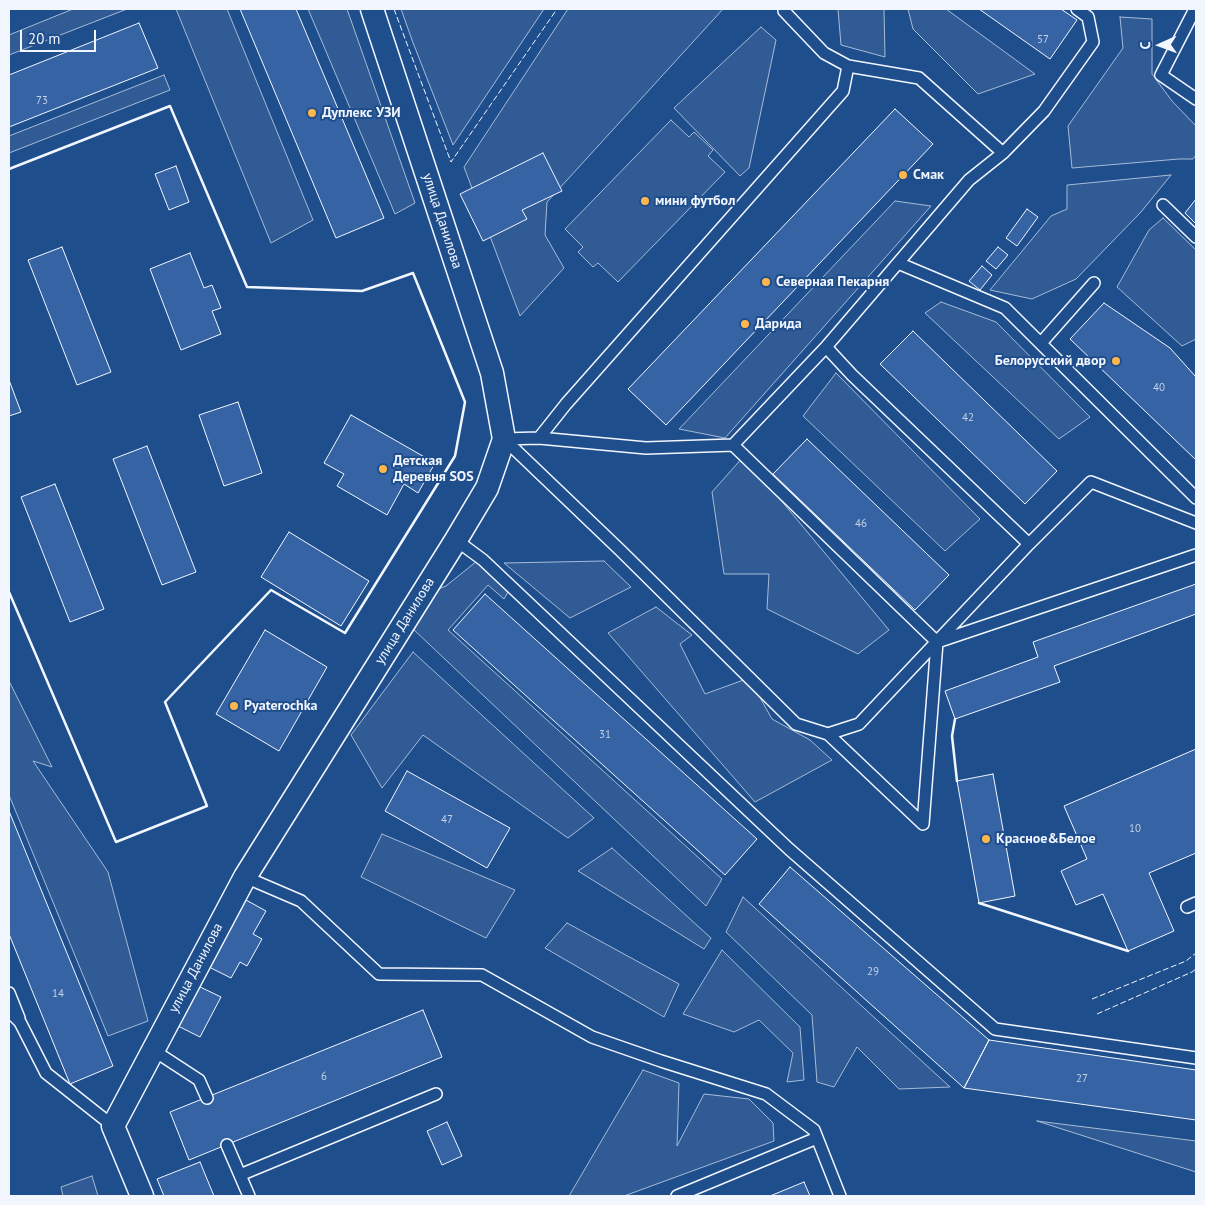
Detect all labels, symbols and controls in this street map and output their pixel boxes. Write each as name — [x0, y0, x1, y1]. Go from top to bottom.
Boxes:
scale bar — [22, 20, 99, 52]
north arrow — [1135, 20, 1185, 70]
text: 20 m — [28, 29, 61, 48]
house number: 57 — [1037, 33, 1049, 47]
text: С — [1136, 41, 1154, 50]
house number: 73 — [36, 94, 48, 108]
place label: Дуплекс УЗИ — [322, 105, 401, 121]
marker: Дуплекс УЗИ — [306, 107, 318, 119]
place label: Смак — [913, 167, 944, 183]
marker: Смак — [897, 169, 909, 181]
street label: улица Данилова — [419, 171, 465, 271]
place label: мини футбол — [655, 193, 735, 209]
marker: мини футбол — [639, 195, 651, 207]
place label: Северная Пекарня — [776, 274, 889, 290]
marker: Северная Пекарня — [760, 276, 772, 288]
place label: Дарида — [755, 316, 802, 332]
marker: Дарида — [739, 318, 751, 330]
place label: Белорусский двор — [995, 353, 1106, 369]
marker: Белорусский двор — [1110, 355, 1122, 367]
house number: 40 — [1153, 381, 1165, 395]
house number: 42 — [962, 411, 974, 425]
place label: Детская Деревня SOS — [393, 453, 474, 486]
marker: Детская Деревня SOS — [377, 463, 389, 475]
house number: 46 — [855, 517, 867, 531]
street label: улица Данилова — [372, 574, 438, 668]
place label: Pyaterochka — [244, 698, 318, 714]
marker: Pyaterochka — [228, 700, 240, 712]
house number: 31 — [599, 728, 611, 742]
house number: 47 — [441, 813, 453, 827]
house number: 10 — [1129, 822, 1141, 836]
place label: Красное&Белое — [996, 831, 1096, 847]
marker: Красное&Белое — [980, 833, 992, 845]
street label: улица Данилова — [165, 920, 227, 1016]
house number: 29 — [867, 965, 879, 979]
house number: 14 — [52, 987, 64, 1001]
house number: 6 — [321, 1070, 327, 1084]
house number: 27 — [1076, 1072, 1088, 1086]

